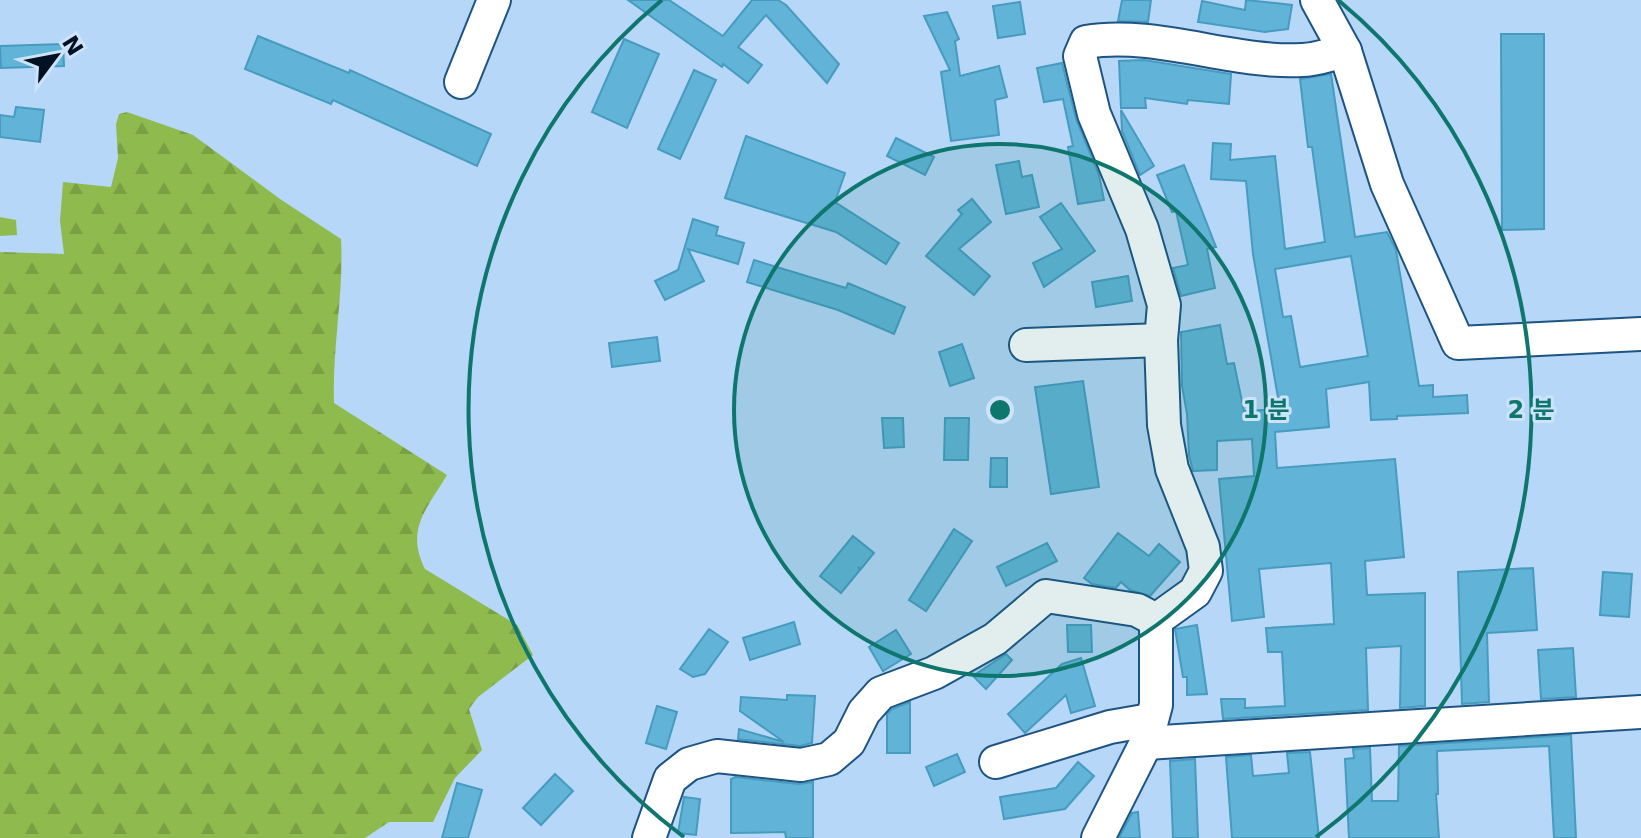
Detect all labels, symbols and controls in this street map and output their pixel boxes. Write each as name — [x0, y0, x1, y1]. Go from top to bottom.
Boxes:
north arrow — [16, 16, 96, 96]
text: N — [57, 31, 88, 60]
centre of rings — [986, 396, 1014, 424]
text: 1 분 — [1242, 396, 1290, 424]
text: 2 분 — [1507, 396, 1555, 424]

